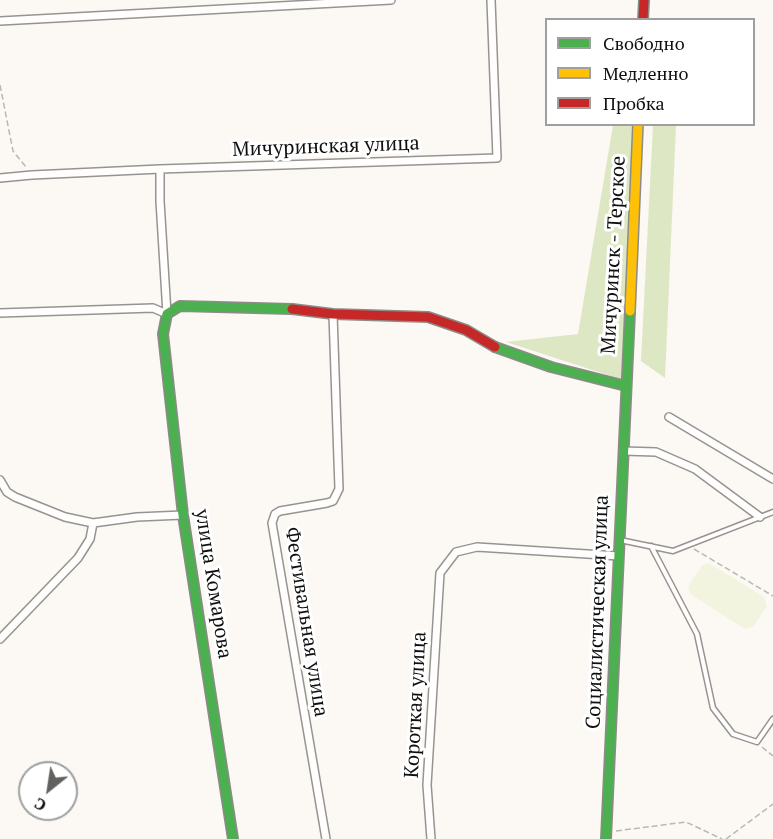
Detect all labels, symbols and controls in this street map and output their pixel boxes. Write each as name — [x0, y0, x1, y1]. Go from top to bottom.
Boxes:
legend — [545, 18, 755, 126]
text: Свободно — [603, 31, 685, 55]
text: Медленно — [603, 61, 689, 85]
text: Пробка — [603, 91, 665, 115]
street label: Мичуринская улица — [232, 132, 420, 162]
street label: Мичуринск - Терское — [597, 155, 631, 355]
street label: Социалистическая улица — [582, 494, 614, 730]
street label: улица Комарова — [189, 508, 237, 660]
street label: Фестивальная улица — [279, 526, 333, 718]
street label: Короткая улица — [400, 631, 432, 779]
north arrow — [18, 761, 78, 821]
text: С — [30, 793, 50, 817]

